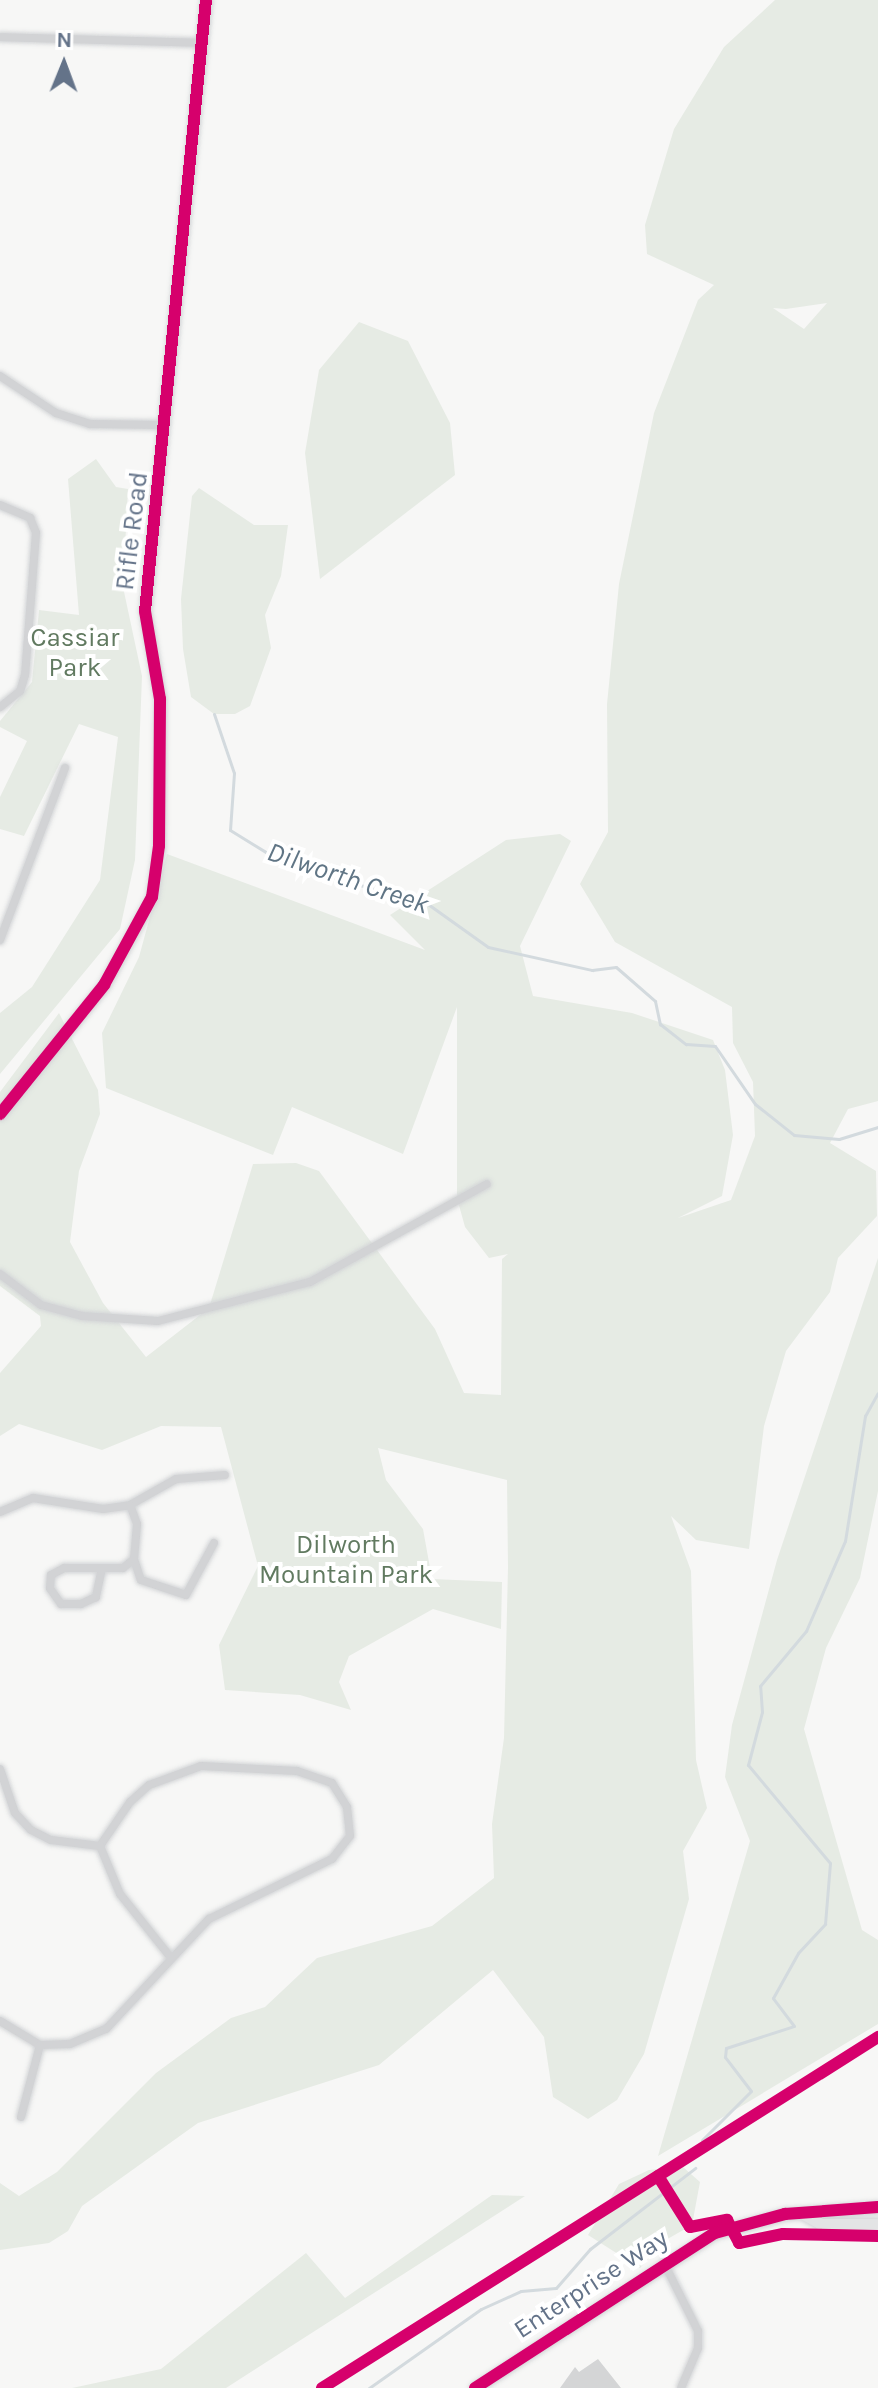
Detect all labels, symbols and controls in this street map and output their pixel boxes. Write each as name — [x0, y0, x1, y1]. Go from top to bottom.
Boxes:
north arrow — [24, 24, 104, 104]
text: N — [56, 27, 73, 53]
street label: Rifle Road — [109, 470, 155, 592]
park label: Cassiar Park — [30, 622, 120, 684]
water label: Dilworth Creek — [263, 835, 433, 921]
park label: Dilworth Mountain Park — [259, 1529, 433, 1590]
street label: Enterprise Way — [508, 2223, 674, 2345]

